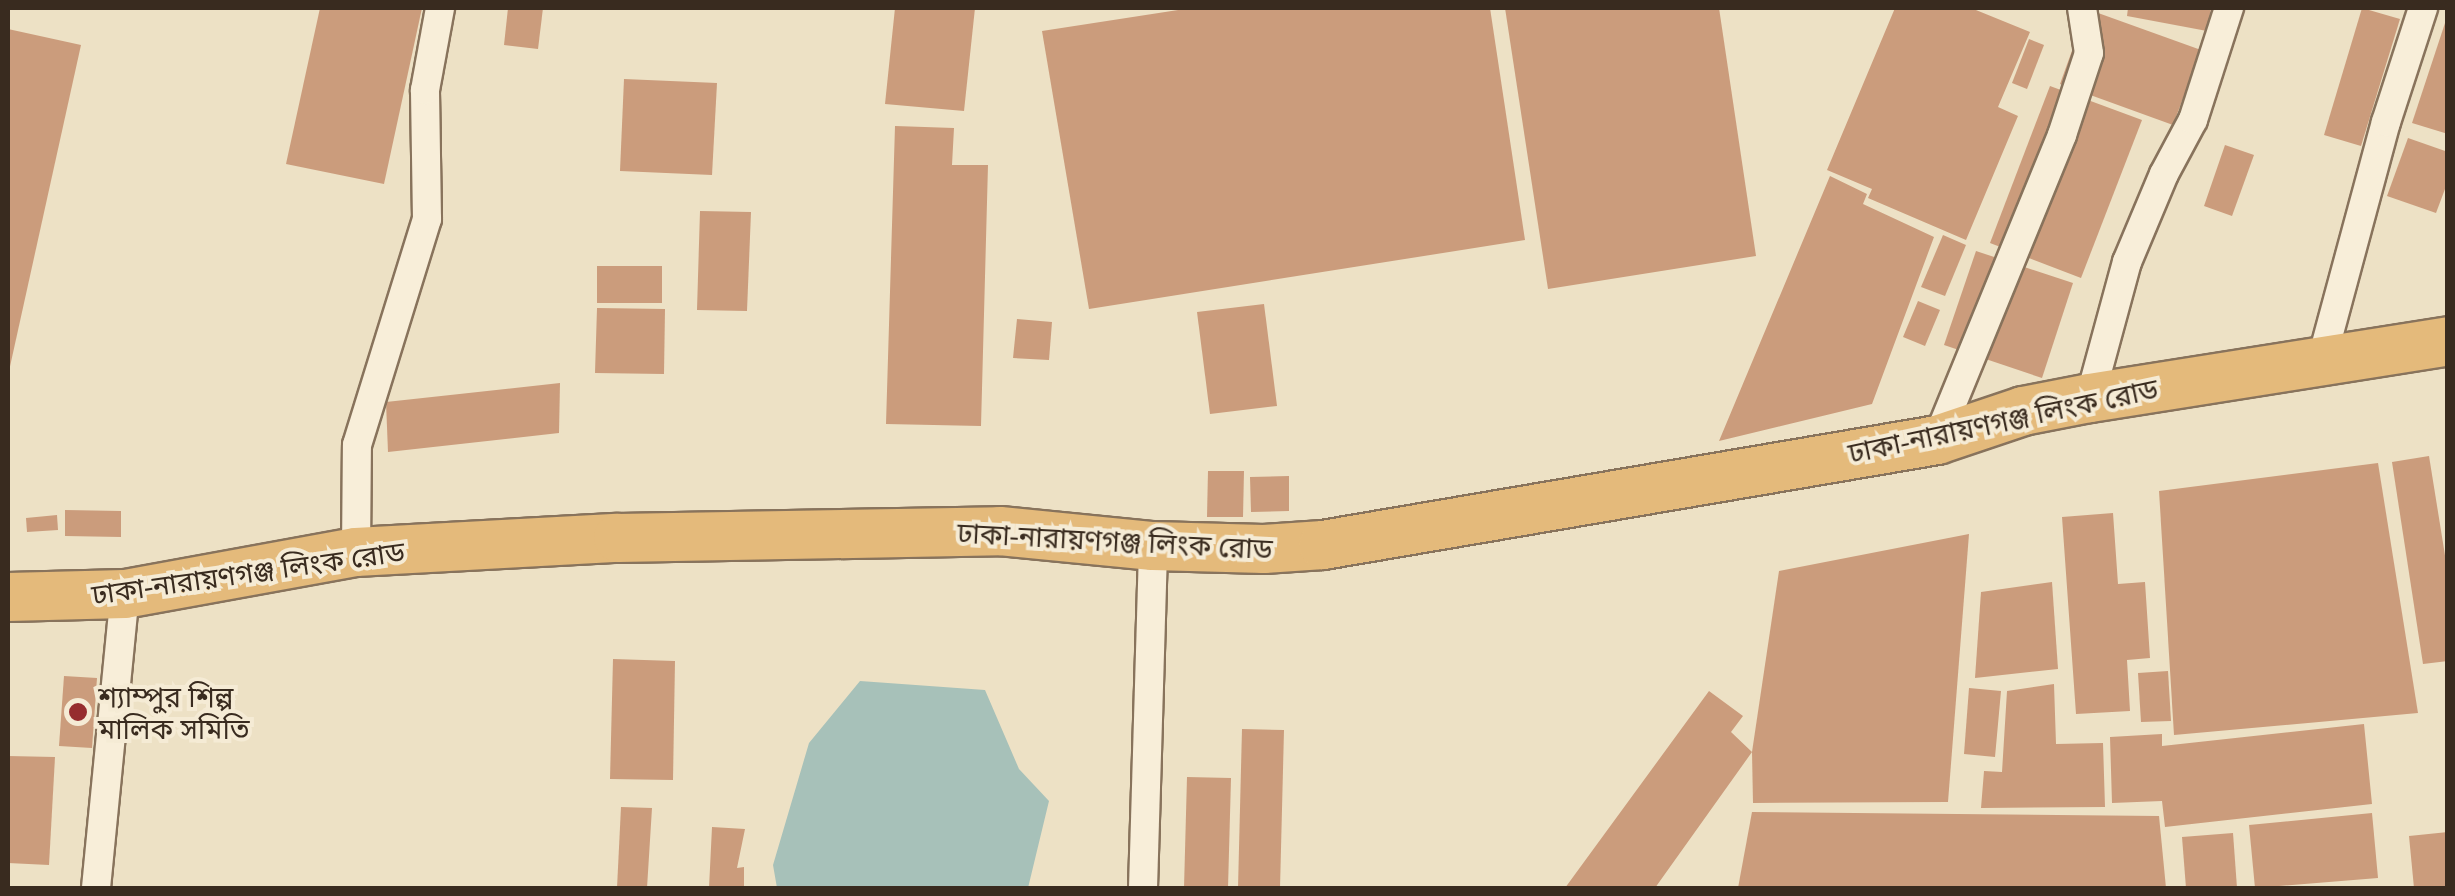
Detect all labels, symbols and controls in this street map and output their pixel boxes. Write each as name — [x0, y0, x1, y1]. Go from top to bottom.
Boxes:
street label: ঢাকা-নারায়ণগঞ্জ লিংক রোড — [1845, 371, 2161, 469]
street label: ঢাকা-নারায়ণগঞ্জ লিংক রোড — [956, 515, 1274, 565]
street label: ঢাকা-নারায়ণগঞ্জ লিংক রোড — [89, 533, 407, 611]
place label: শ্যাম্পুর শিল্প মালিক সমিতি — [98, 679, 250, 745]
marker: শ্যাম্পুর শিল্প মালিক সমিতি — [67, 701, 89, 723]

